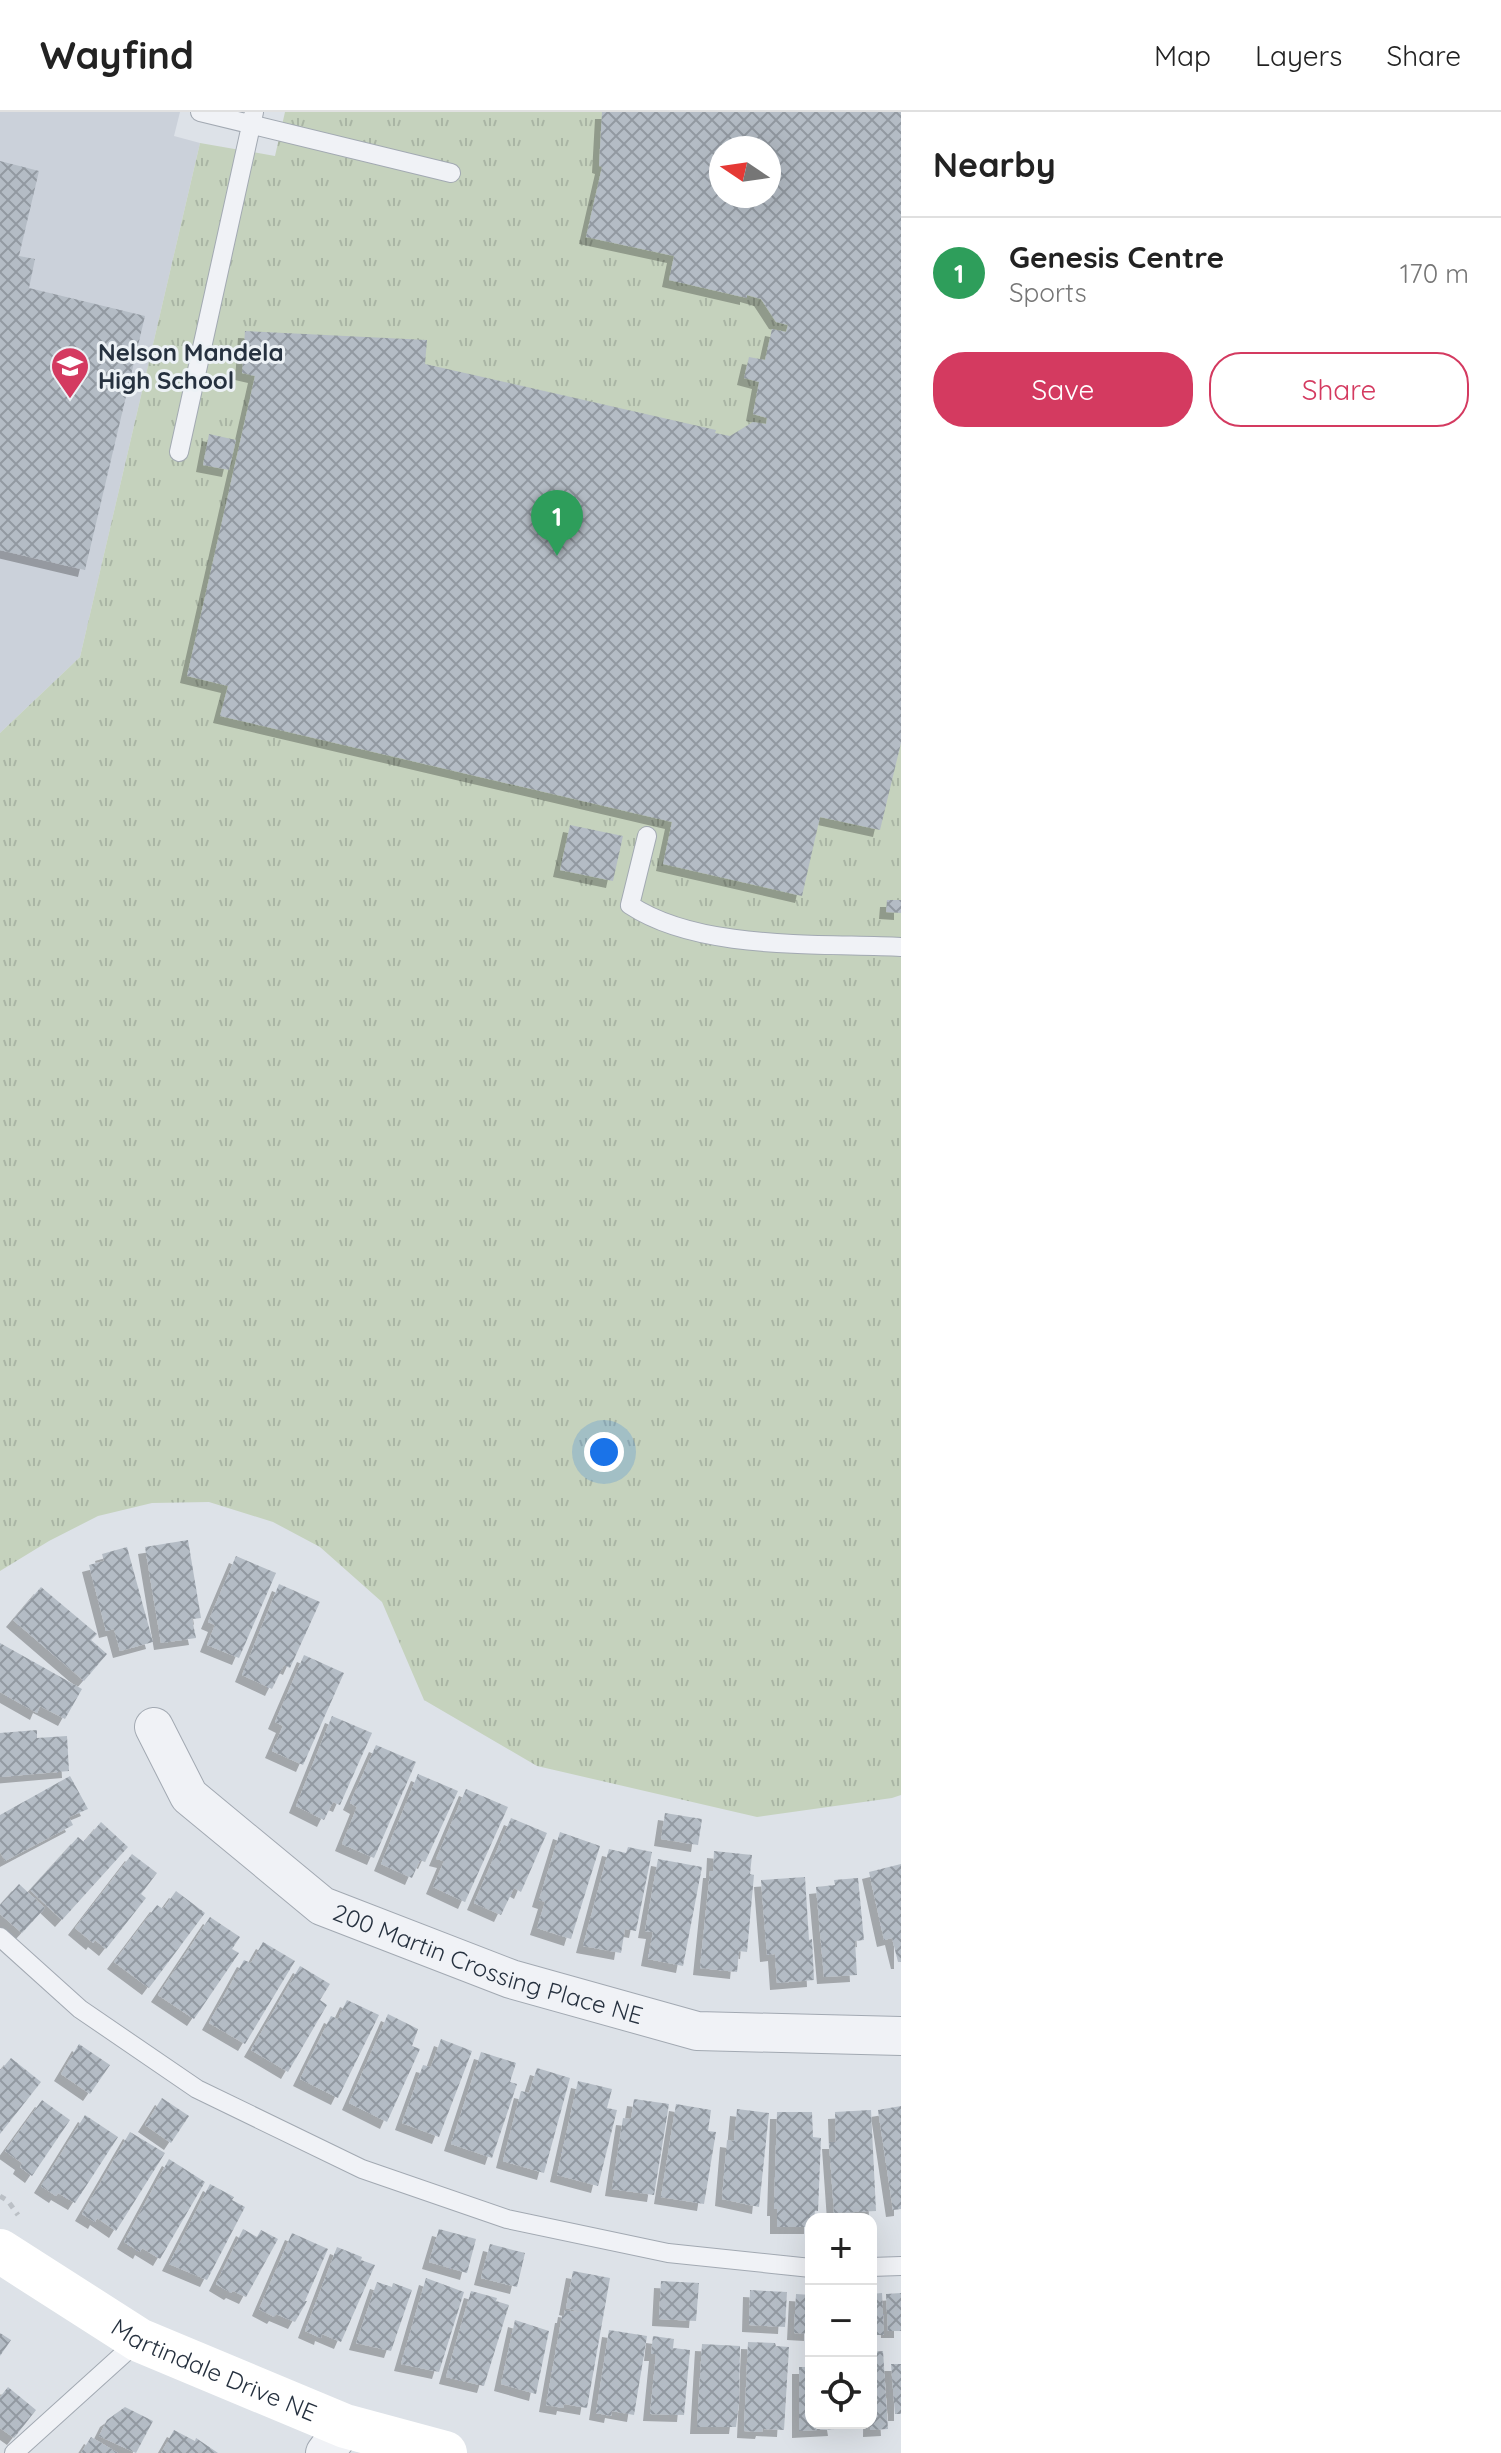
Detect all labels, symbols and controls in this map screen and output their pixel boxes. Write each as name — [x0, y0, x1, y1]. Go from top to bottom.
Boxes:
text: Wayfind — [40, 31, 194, 79]
text: Map — [1154, 38, 1211, 73]
text: Layers — [1255, 38, 1342, 73]
text: Share — [1386, 38, 1461, 73]
north arrow — [709, 136, 781, 208]
text: Nearby — [933, 143, 1056, 186]
text: Genesis Centre — [1009, 238, 1224, 276]
text: 1 — [954, 257, 964, 290]
text: 170 m — [1400, 257, 1469, 290]
text: Sports — [1009, 276, 1087, 309]
place label: Nelson Mandela High School — [98, 337, 284, 395]
school or university icon: Nelson Mandela High School — [49, 345, 91, 400]
button: Save — [933, 352, 1193, 427]
button: Share — [1209, 352, 1469, 427]
pin: 1 — [531, 490, 583, 556]
your location — [584, 1432, 624, 1472]
street label: 200 Martin Crossing Place NE — [329, 1897, 646, 2030]
map controls — [805, 2213, 877, 2429]
button: + — [805, 2213, 877, 2285]
button: − — [805, 2285, 877, 2357]
street label: Martindale Drive NE — [106, 2311, 321, 2428]
button: locate — [805, 2357, 877, 2429]

